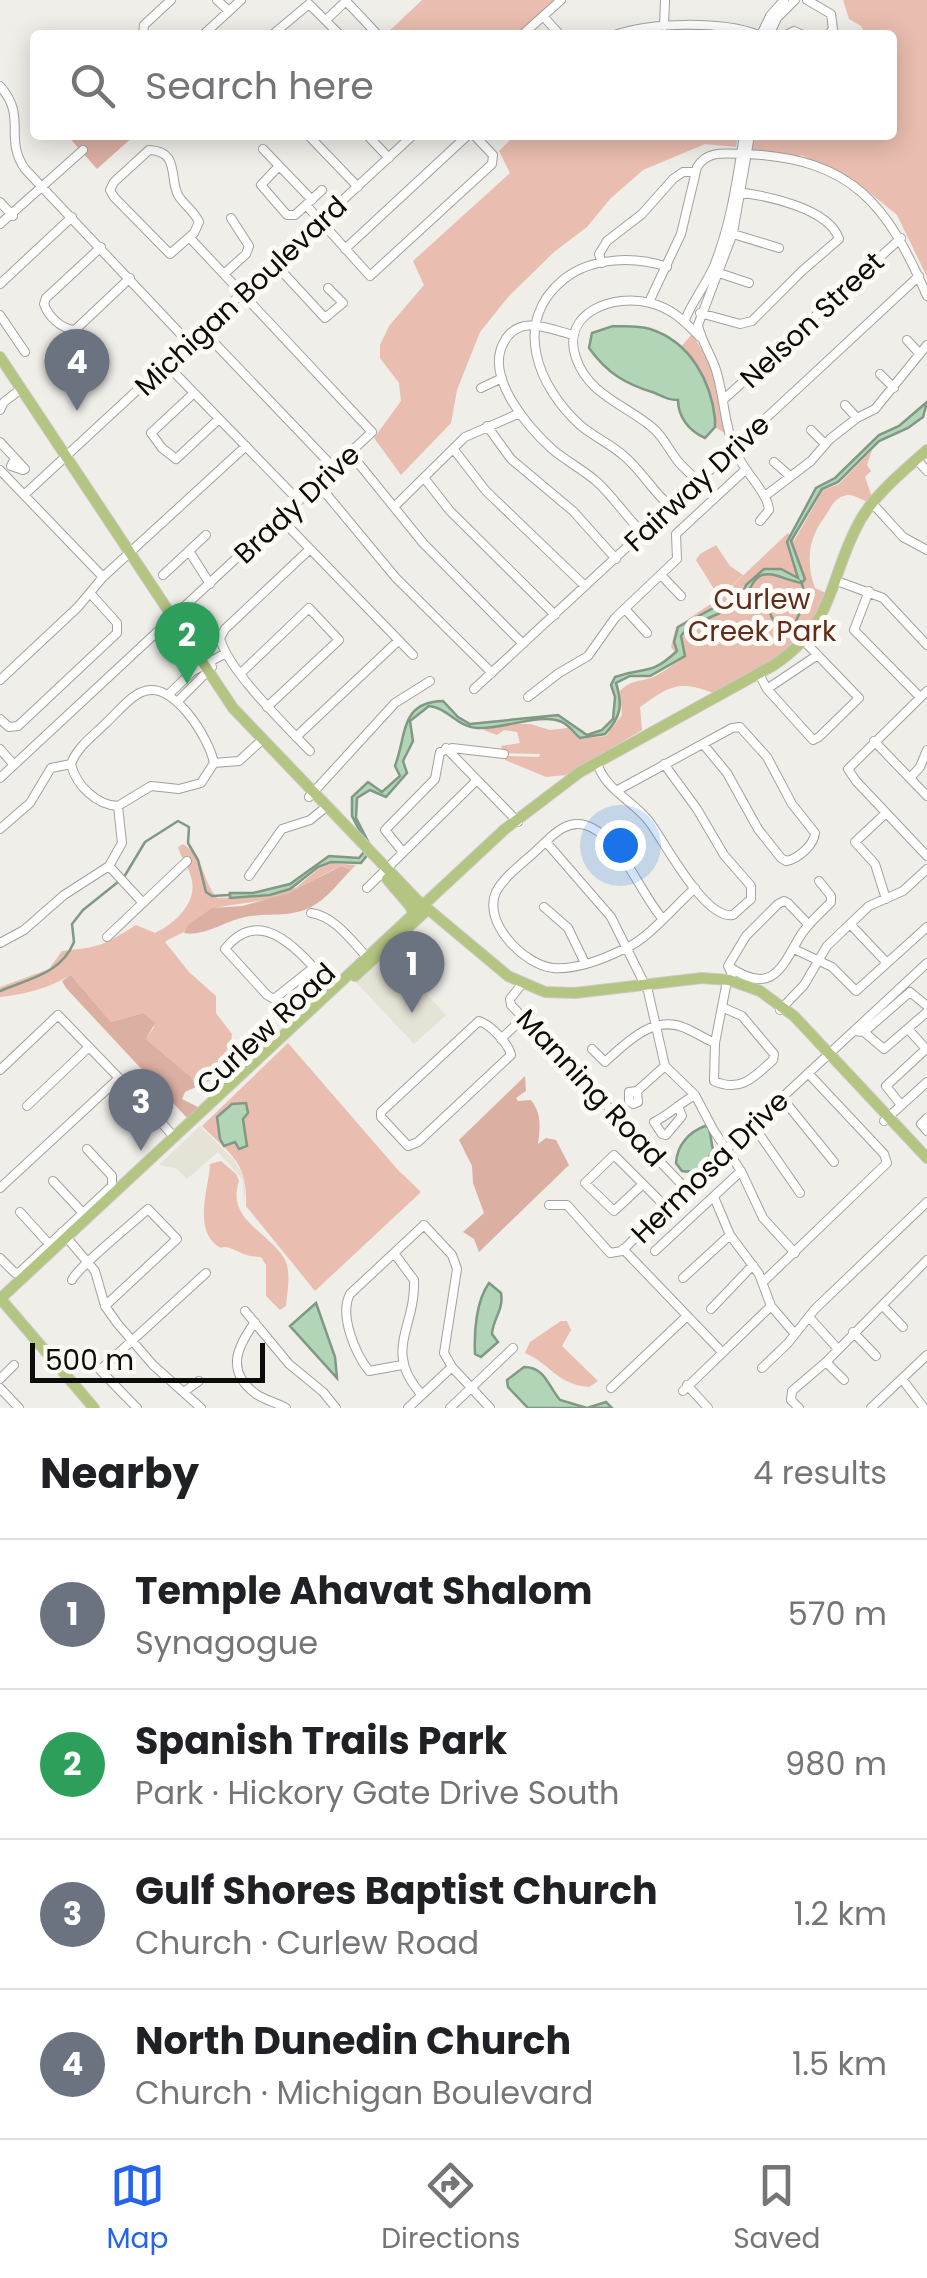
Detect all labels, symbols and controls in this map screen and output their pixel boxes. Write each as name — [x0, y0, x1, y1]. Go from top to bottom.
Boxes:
search box — [30, 30, 897, 140]
icon: search — [65, 58, 120, 113]
text: Search here — [145, 59, 374, 112]
street label: Michigan Boulevard — [126, 187, 356, 405]
street label: Nelson Street — [731, 243, 893, 397]
pin: 4 — [44, 328, 110, 411]
street label: Fairway Drive — [616, 405, 778, 561]
street label: Brady Drive — [226, 436, 368, 572]
park label: Curlew Creek Park — [688, 580, 837, 651]
pin: 2 — [154, 602, 220, 684]
your location — [595, 820, 646, 871]
pin: 1 — [380, 930, 444, 1013]
street label: Curlew Road — [188, 954, 344, 1104]
street label: Manning Road — [508, 1001, 674, 1175]
pin: 3 — [108, 1068, 174, 1151]
street label: Hermosa Drive — [623, 1082, 797, 1252]
scale bar — [30, 1338, 265, 1382]
text: 500 m — [45, 1341, 134, 1380]
text: Nearby — [40, 1444, 199, 1503]
text: 4 results — [753, 1450, 887, 1495]
text: Temple Ahavat Shalom — [135, 1564, 593, 1617]
text: 1 — [66, 1591, 79, 1636]
text: 570 m — [788, 1591, 887, 1636]
text: Synagogue — [135, 1620, 318, 1665]
text: Spanish Trails Park — [135, 1714, 507, 1767]
text: 2 — [63, 1741, 82, 1786]
text: 980 m — [785, 1741, 887, 1786]
text: Park · Hickory Gate Drive South — [135, 1770, 620, 1815]
text: Gulf Shores Baptist Church — [135, 1864, 658, 1917]
text: 3 — [63, 1891, 82, 1936]
text: 1.2 km — [794, 1891, 887, 1936]
text: Church · Curlew Road — [135, 1920, 479, 1965]
text: North Dunedin Church — [135, 2014, 571, 2067]
text: 4 — [62, 2041, 83, 2086]
text: 1.5 km — [792, 2041, 887, 2086]
text: Church · Michigan Boulevard — [135, 2070, 593, 2115]
tab: Map — [106, 2158, 168, 2260]
tab: Directions — [381, 2158, 520, 2260]
tab: Saved — [733, 2158, 821, 2260]

